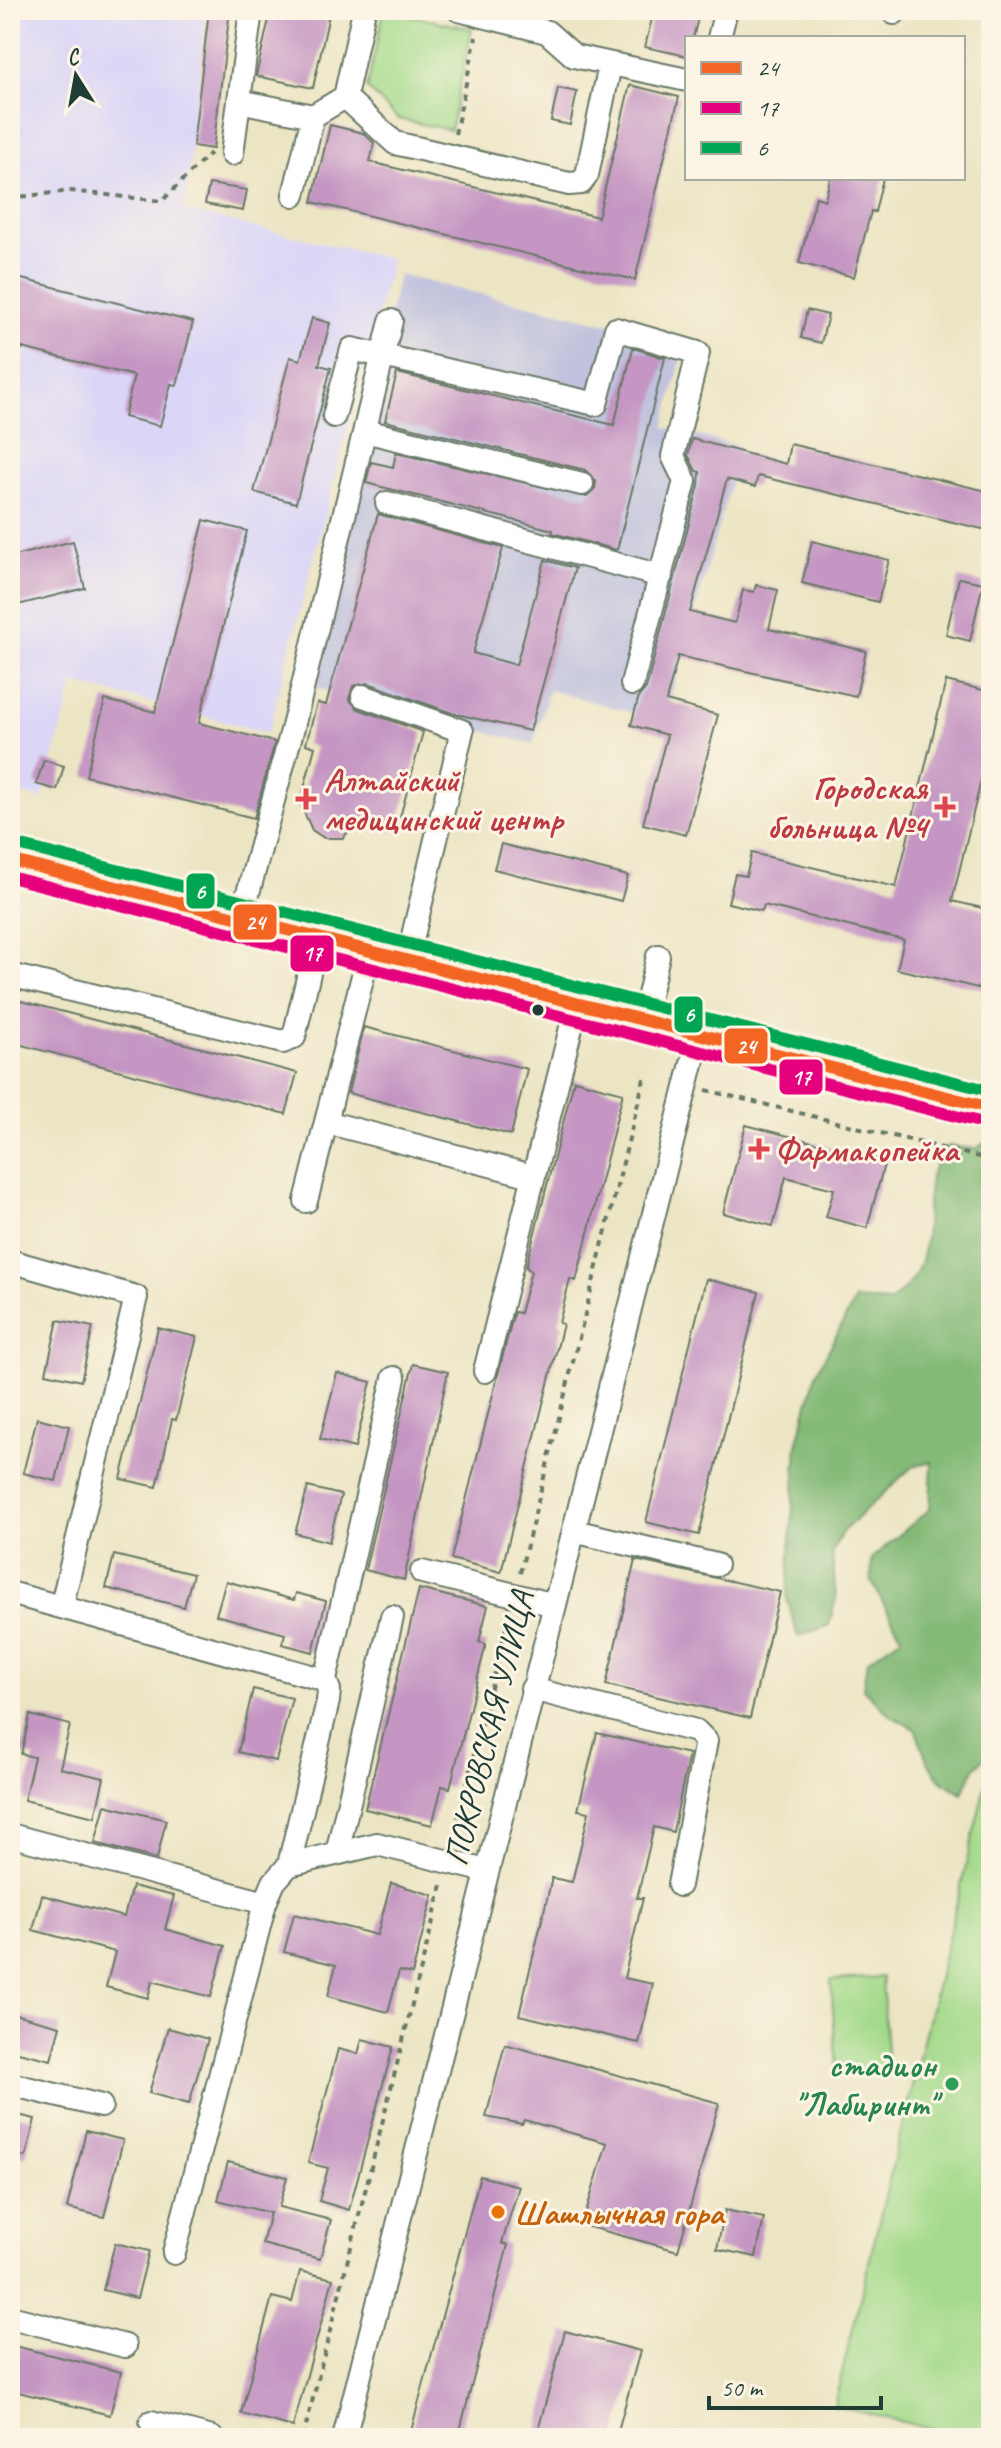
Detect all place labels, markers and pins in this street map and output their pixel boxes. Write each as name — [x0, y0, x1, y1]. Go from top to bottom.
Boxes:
place label: Алтайский медицинский центр — [324, 758, 565, 840]
place label: Городская больница №4 — [767, 766, 931, 848]
marker: Алтайский медицинский центр — [295, 788, 317, 810]
marker: Городская больница №4 — [934, 796, 956, 818]
unlabelled marker — [530, 1002, 546, 1018]
place label: Фармакопейка — [775, 1128, 961, 1171]
marker: Фармакопейка — [750, 1140, 768, 1158]
place label: стадион "Лабиринт" — [794, 2043, 943, 2125]
marker: стадион "Лабиринт" — [943, 2075, 961, 2093]
place label: Шашлычная гора — [514, 2191, 726, 2234]
marker: Шашлычная гора — [489, 2203, 507, 2221]

